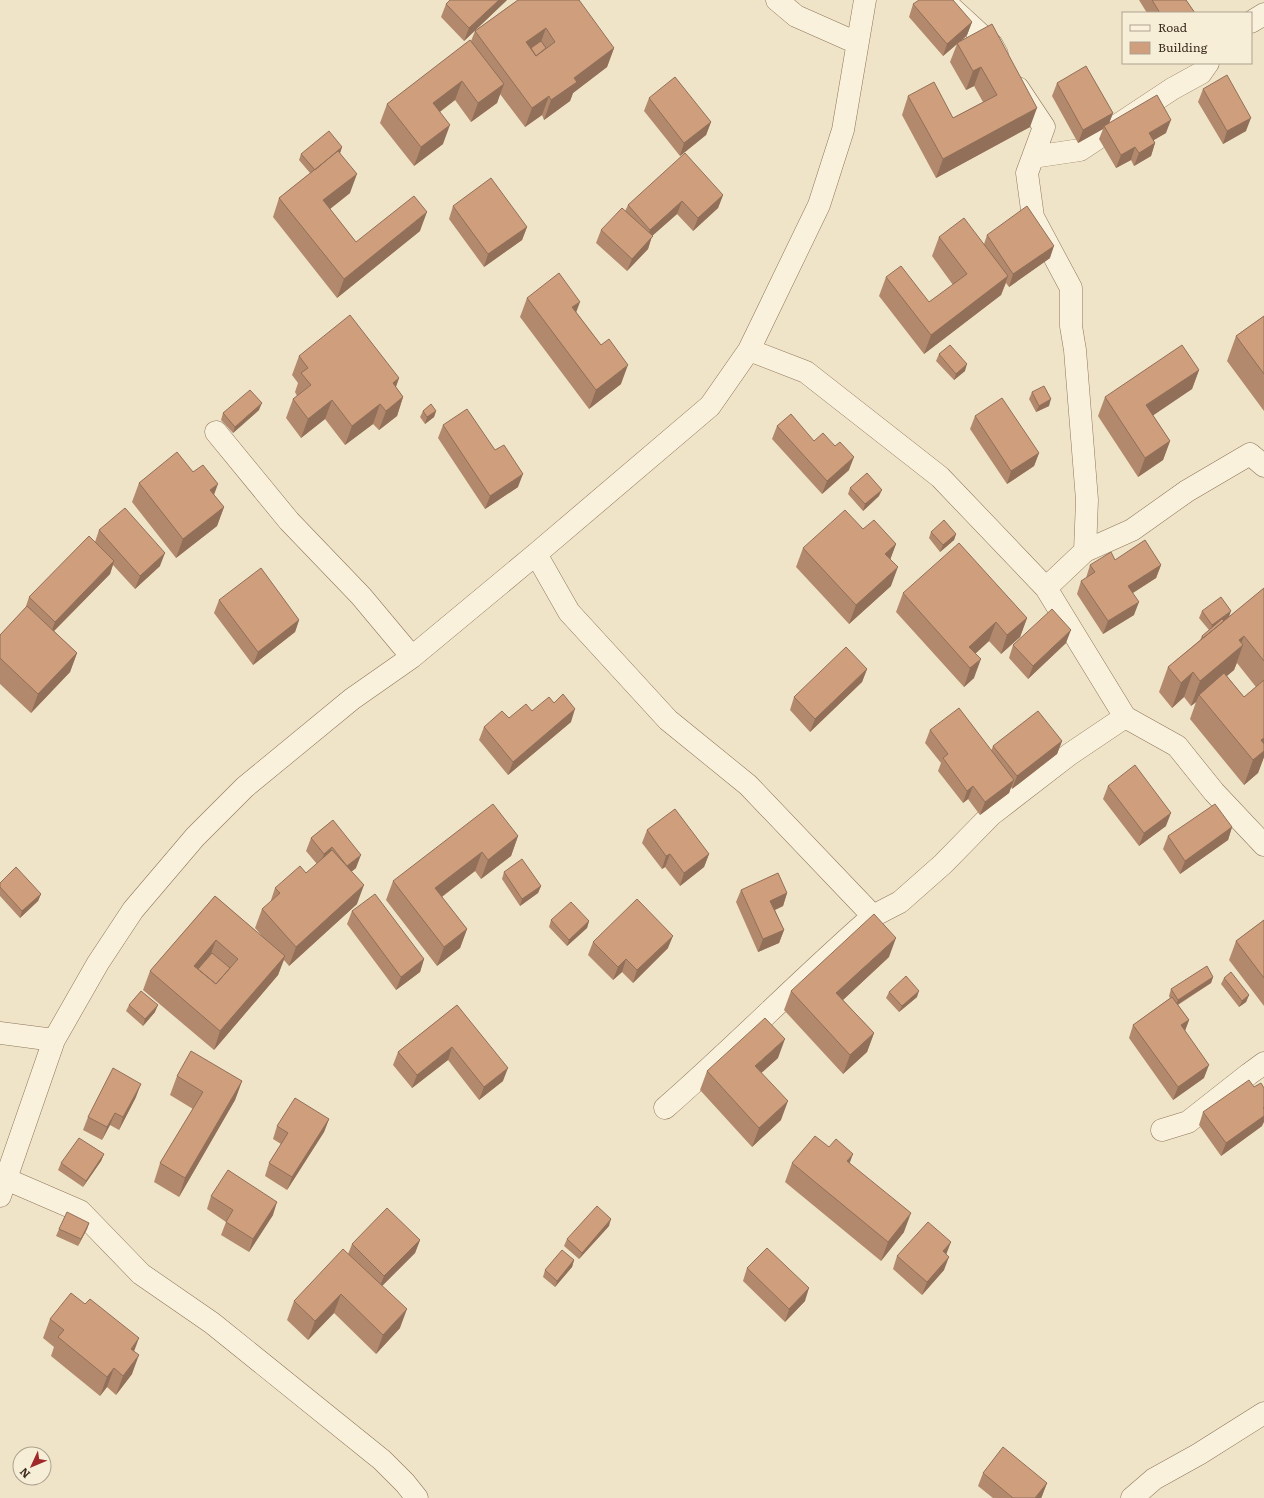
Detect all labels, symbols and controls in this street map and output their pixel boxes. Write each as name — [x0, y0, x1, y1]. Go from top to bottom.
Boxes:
legend — [1122, 12, 1252, 64]
text: Road — [1158, 18, 1188, 36]
text: Building — [1158, 38, 1208, 56]
north arrow — [12, 1446, 52, 1486]
text: N — [15, 1465, 33, 1483]

